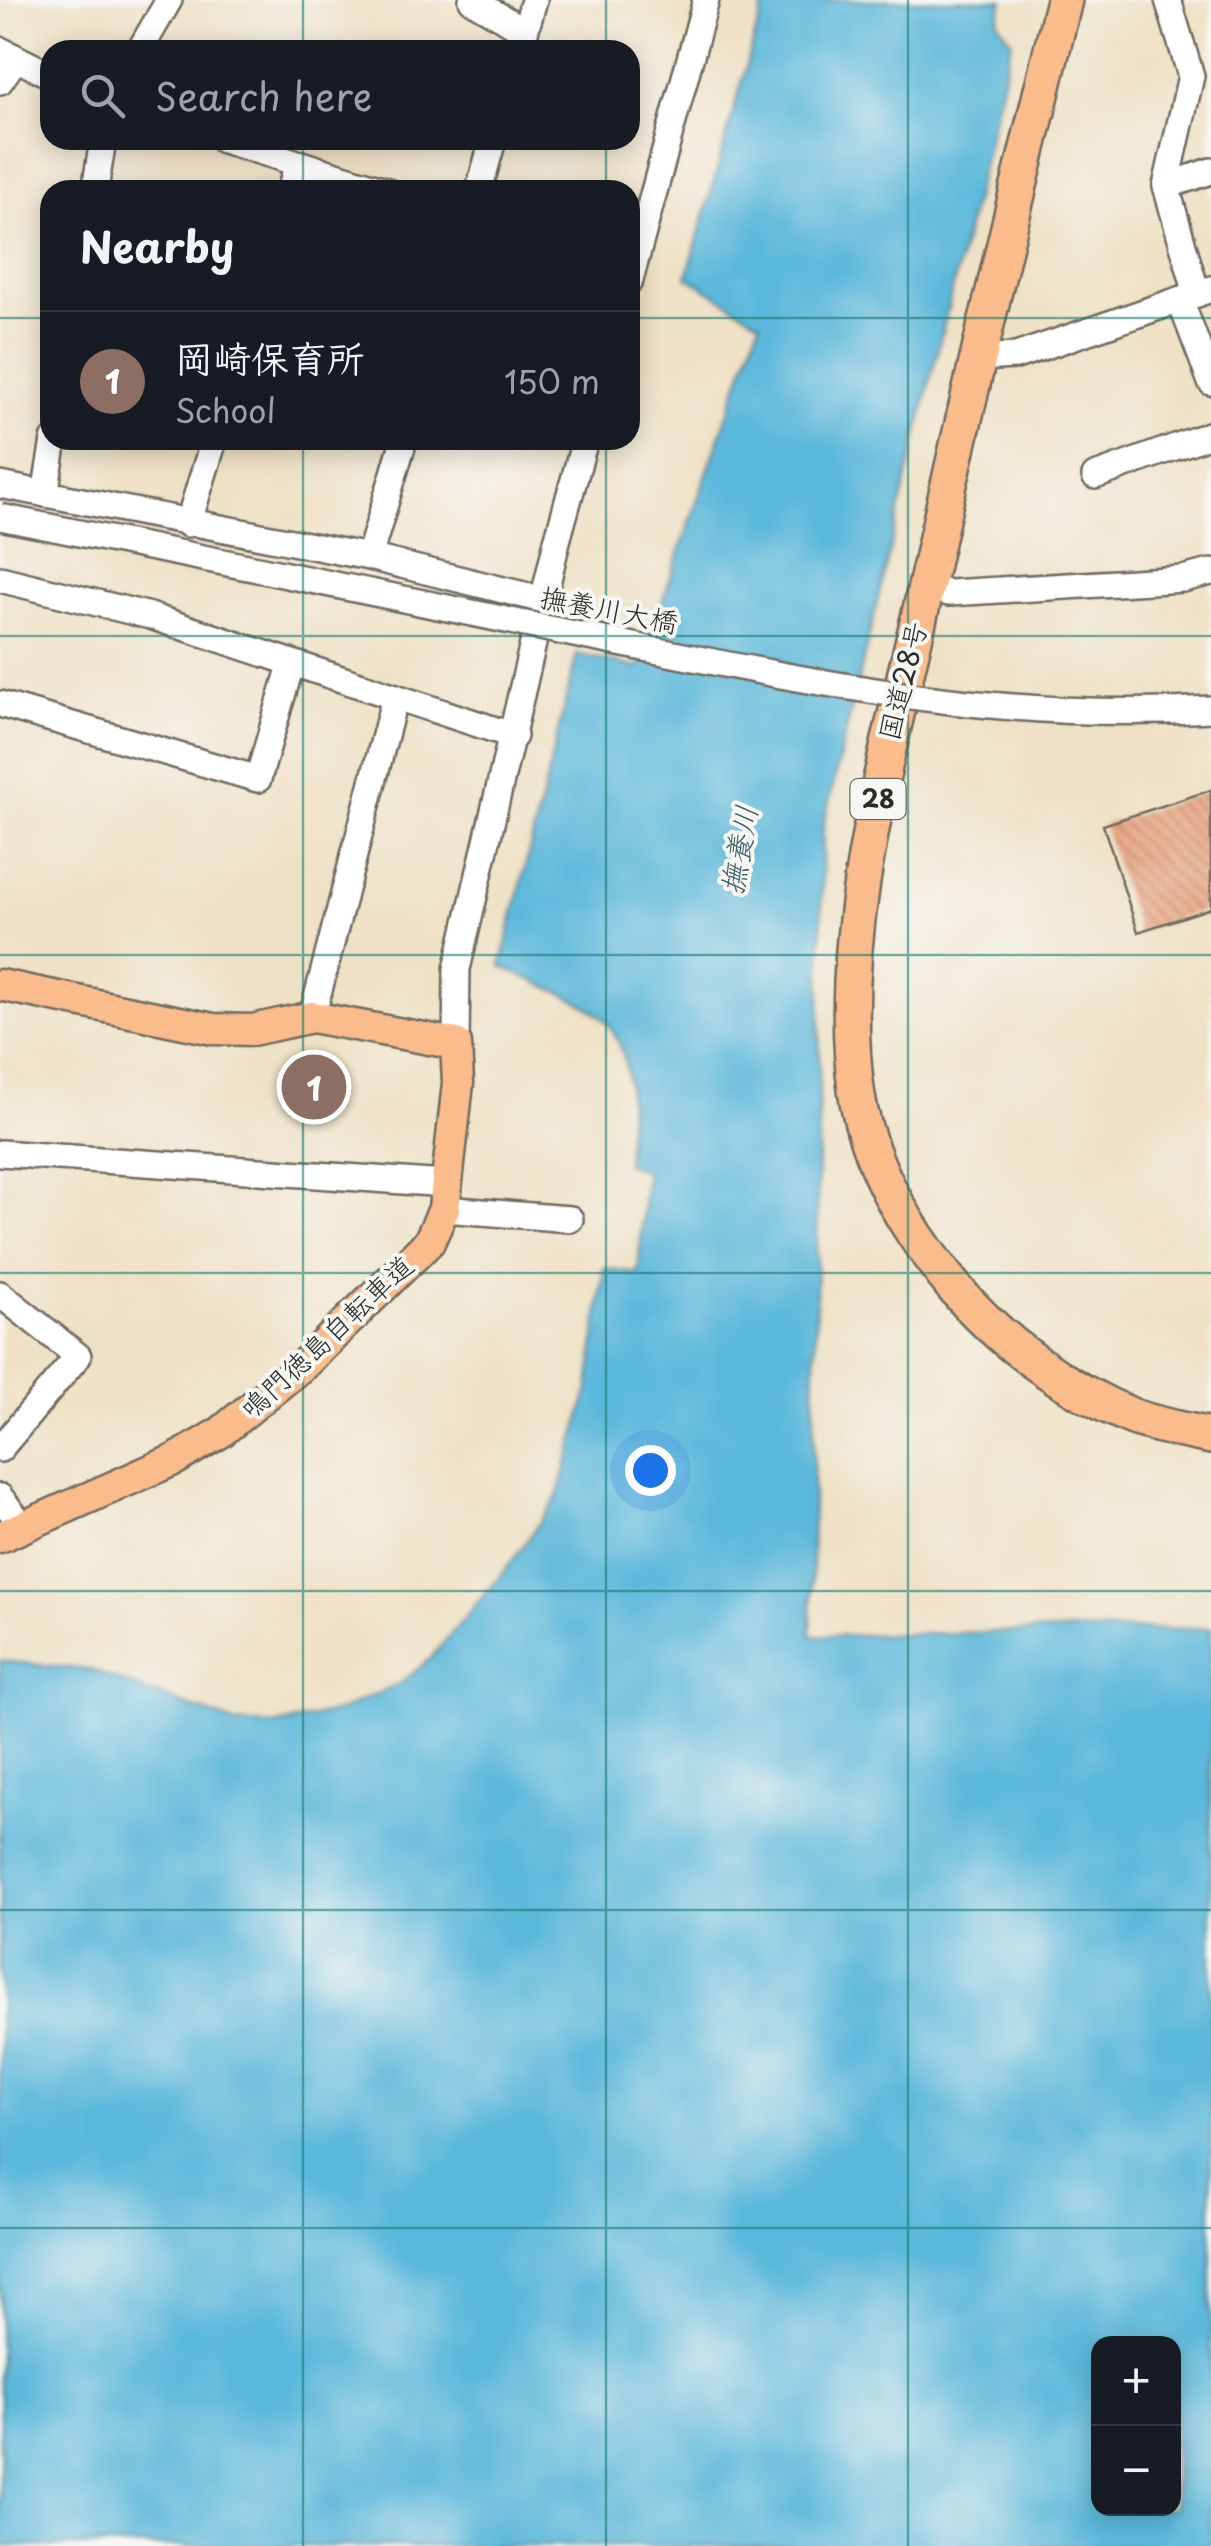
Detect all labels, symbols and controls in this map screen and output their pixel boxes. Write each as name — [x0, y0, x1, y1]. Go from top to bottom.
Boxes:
search box — [40, 40, 640, 150]
text: Search here — [155, 67, 372, 124]
icon: search — [75, 68, 130, 123]
text: Nearby — [80, 214, 234, 277]
text: 岡崎保育所 — [175, 329, 365, 386]
text: 1 — [105, 357, 120, 405]
text: 150 m — [504, 357, 600, 405]
text: School — [175, 386, 276, 434]
street label: 撫養川大橋 — [536, 574, 682, 643]
street label: 国道28号 — [866, 617, 937, 745]
road number: 28 — [850, 779, 906, 819]
water label: 撫養川 — [708, 801, 768, 898]
pin: 1 — [282, 1050, 346, 1124]
street label: 鳴門徳島自転車道 — [229, 1244, 423, 1428]
your location — [625, 1445, 676, 1496]
map controls — [1091, 2336, 1181, 2516]
button: + — [1091, 2336, 1181, 2426]
button: − — [1091, 2426, 1181, 2516]

